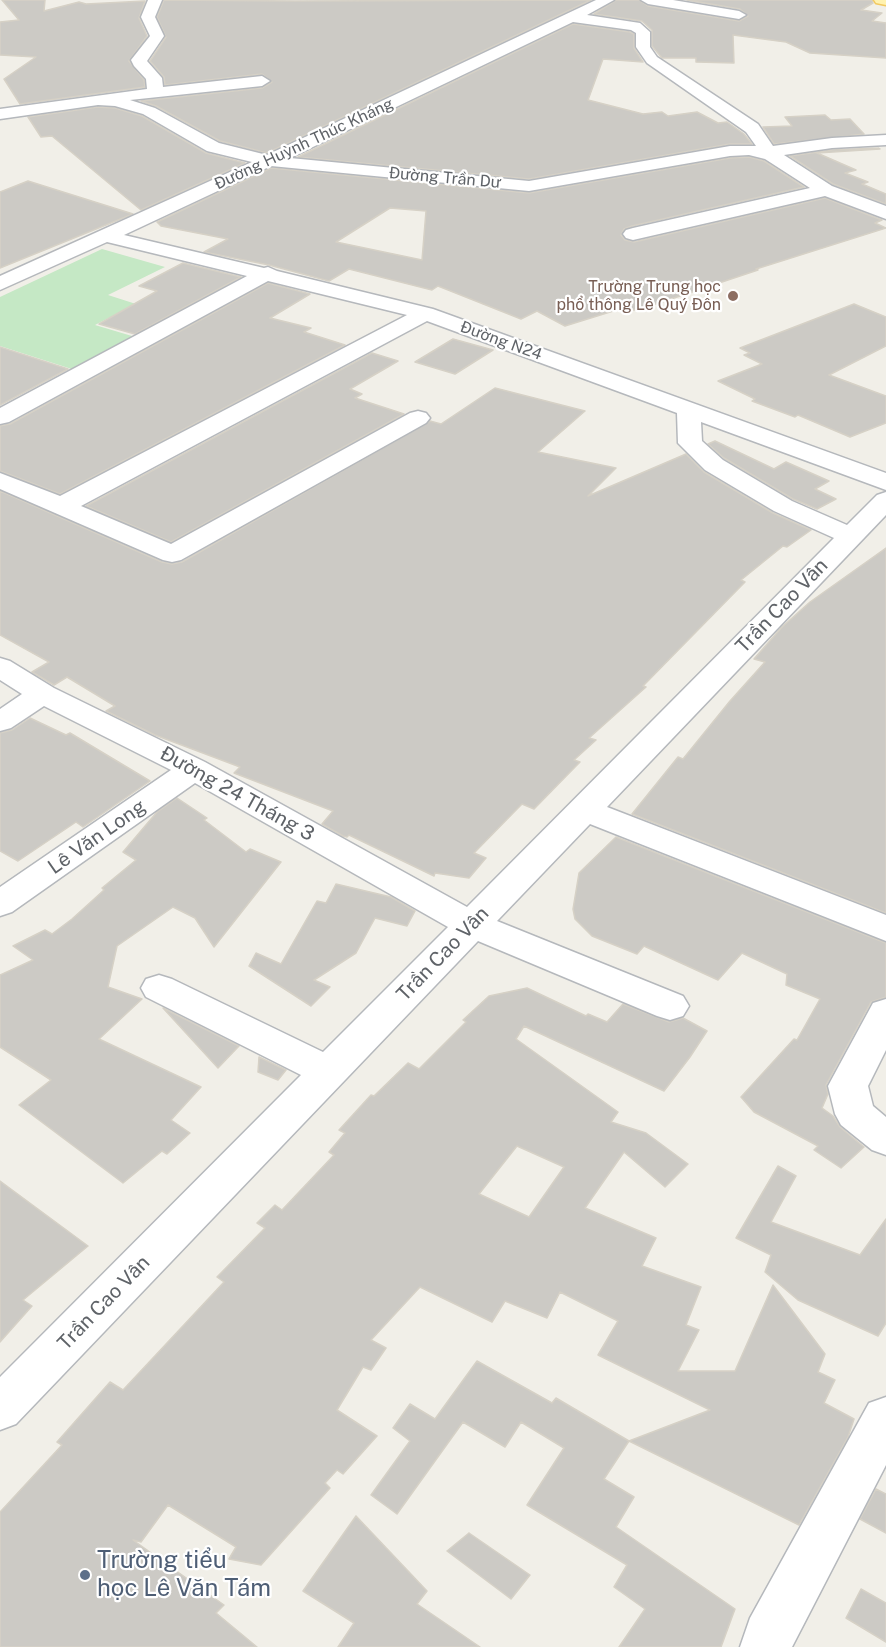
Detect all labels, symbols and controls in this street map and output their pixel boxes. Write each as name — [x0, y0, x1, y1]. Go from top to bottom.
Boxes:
street label: Đường Huỳnh Thúc Kháng — [211, 94, 397, 194]
street label: Đường Trần Dư — [388, 164, 502, 192]
place label: Trường Trung học phổ thông Lê Quý Đôn — [557, 277, 721, 315]
marker: Trường Trung học phổ thông Lê Quý Đôn — [726, 289, 740, 303]
street label: Đường N24 — [457, 317, 545, 365]
street label: Trần Cao Vân — [731, 554, 833, 658]
street label: Đường 24 Tháng 3 — [156, 742, 318, 846]
street label: Lê Văn Long — [43, 795, 151, 879]
street label: Trần Cao Vân — [392, 902, 494, 1006]
street label: Trần Cao Vân — [53, 1251, 155, 1355]
place label: Trường tiểu học Lê Văn Tám — [97, 1547, 271, 1603]
marker: Trường tiểu học Lê Văn Tám — [78, 1568, 92, 1582]

